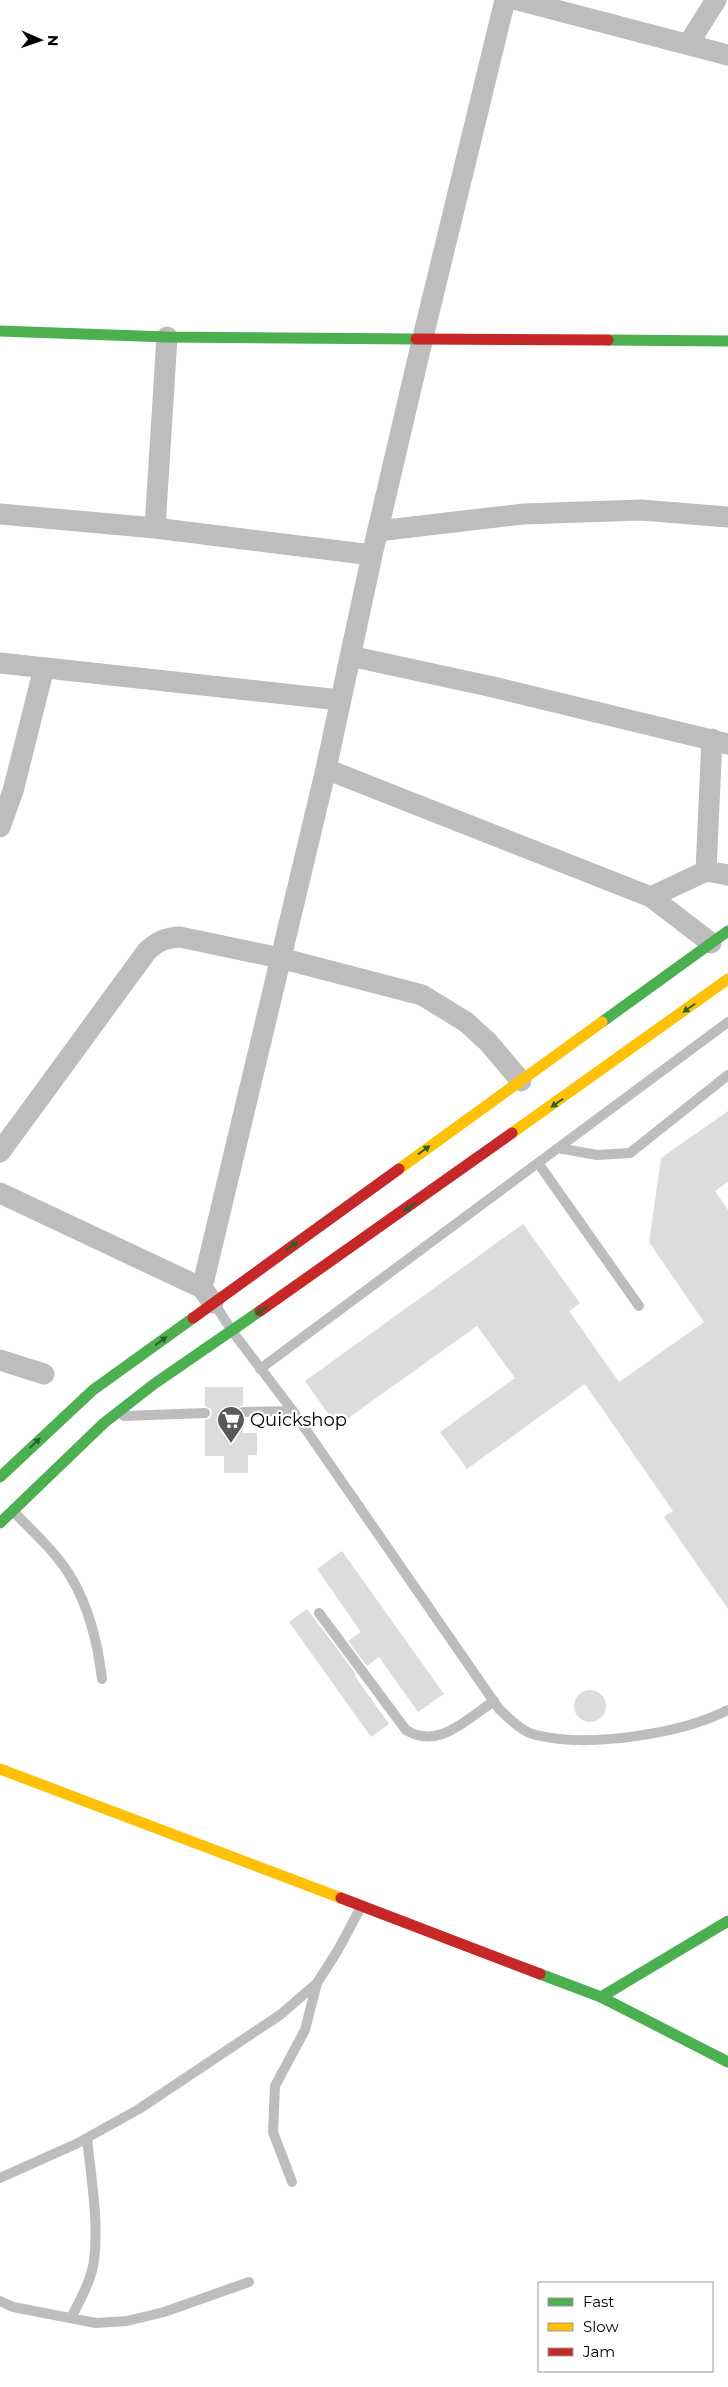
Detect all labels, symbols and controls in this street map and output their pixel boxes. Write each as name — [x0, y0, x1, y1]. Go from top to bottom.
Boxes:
north arrow — [15, 15, 65, 65]
text: N — [44, 34, 62, 46]
one-way arrow — [683, 1003, 696, 1014]
one-way arrow — [550, 1097, 563, 1107]
one-way arrow — [417, 1145, 430, 1156]
one-way arrow — [403, 1202, 417, 1212]
one-way arrow — [285, 1241, 299, 1251]
one-way arrow — [256, 1305, 269, 1315]
one-way arrow — [154, 1336, 167, 1346]
supermarket icon: Quickshop — [216, 1405, 246, 1444]
place label: Quickshop — [250, 1409, 347, 1431]
one-way arrow — [28, 1437, 40, 1449]
legend — [538, 2282, 713, 2372]
text: Fast — [583, 2292, 614, 2311]
text: Slow — [583, 2317, 619, 2336]
text: Jam — [582, 2342, 615, 2361]

